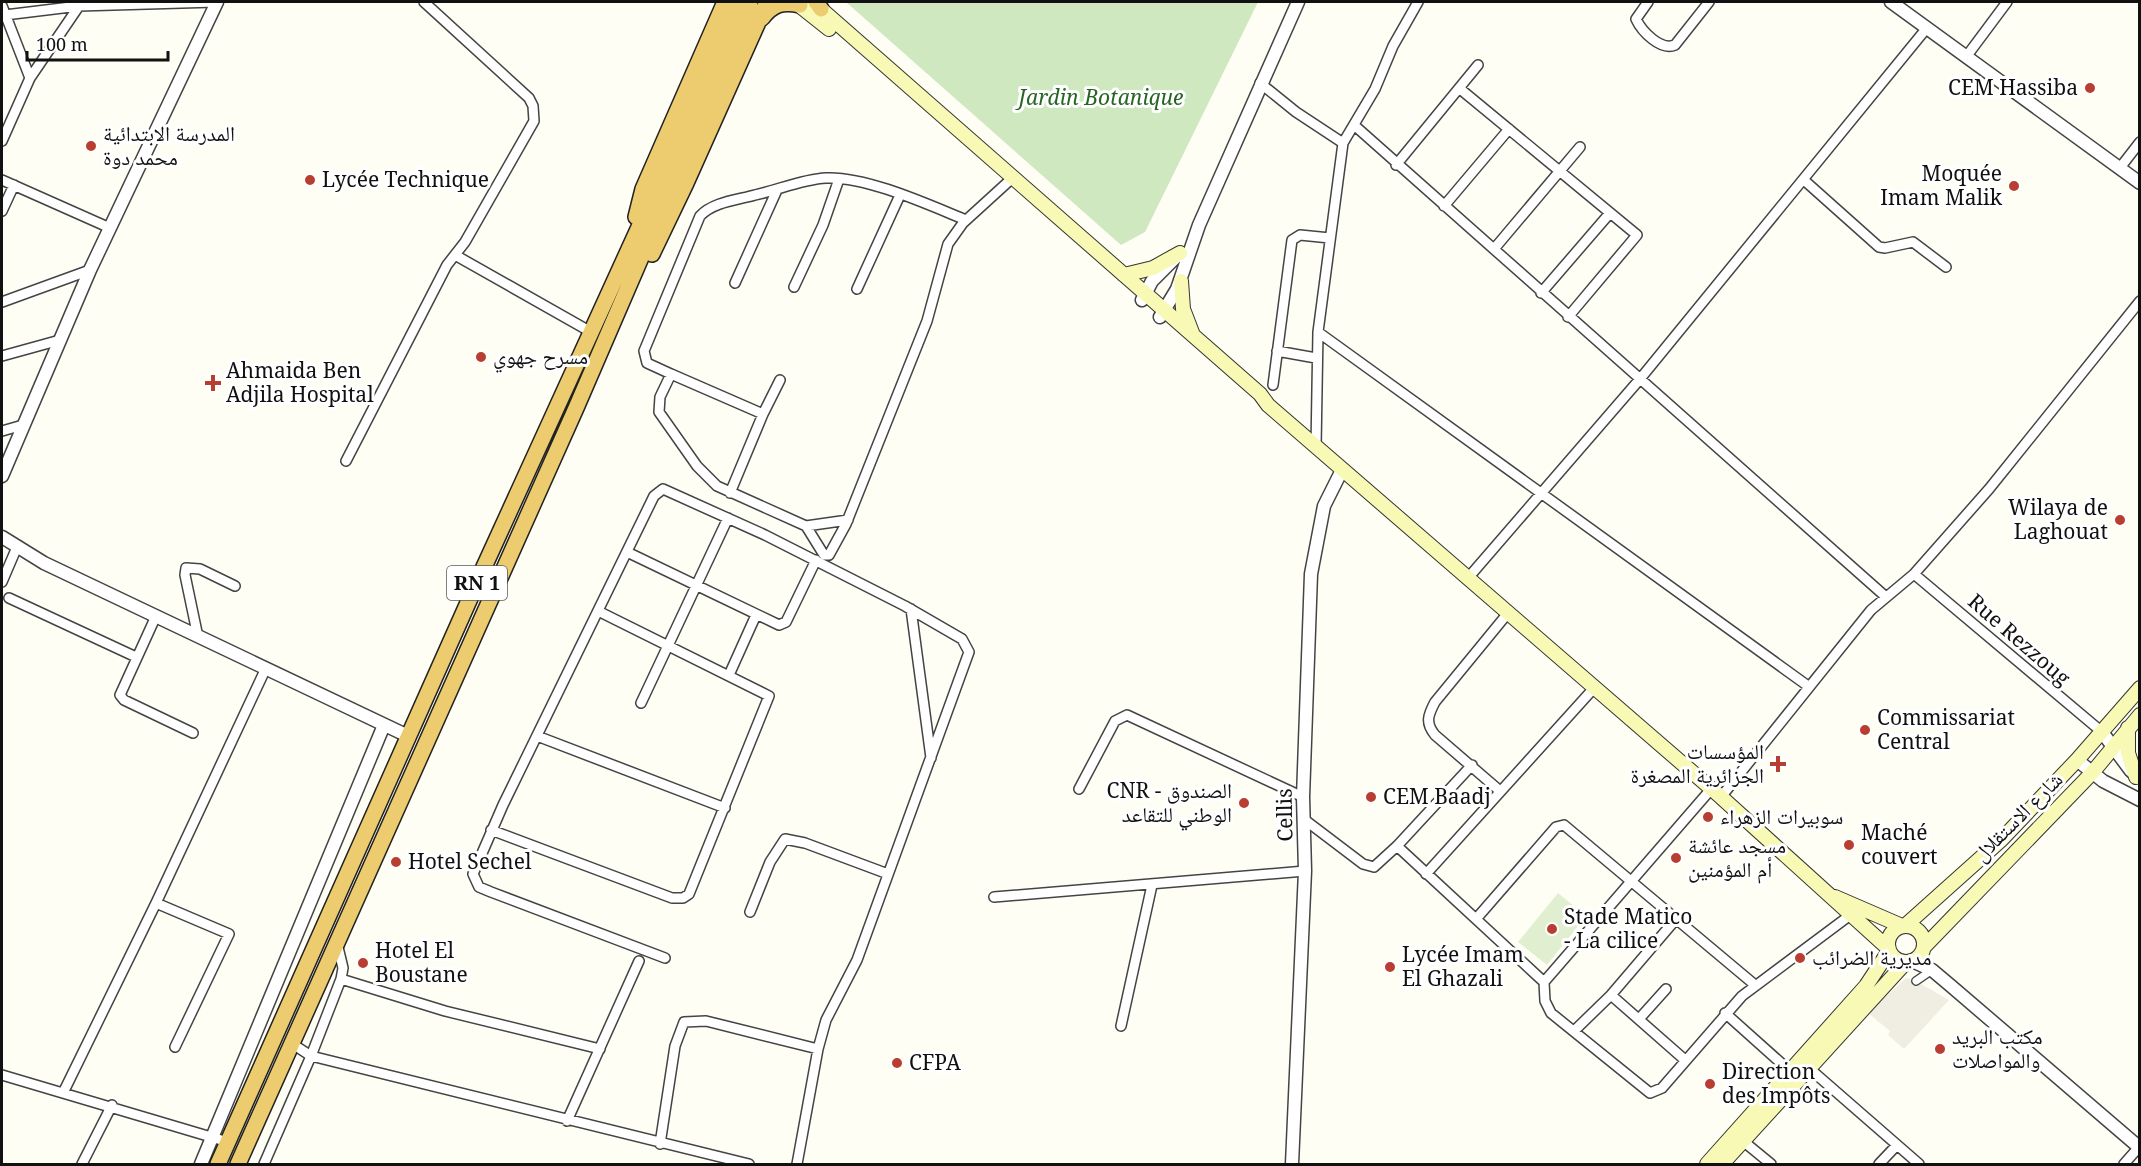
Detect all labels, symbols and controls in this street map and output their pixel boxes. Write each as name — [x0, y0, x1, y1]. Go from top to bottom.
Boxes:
scale bar — [27, 24, 168, 62]
text: 100 m — [36, 32, 88, 56]
place label: CEM Hassiba — [1948, 73, 2078, 101]
marker: CEM Hassiba — [2083, 81, 2097, 95]
park label: Jardin Botanique — [1015, 83, 1183, 111]
place label: المدرسة الابتدائية محمد دوة — [103, 119, 235, 171]
marker: المدرسة الابتدائية محمد دوة — [84, 139, 98, 153]
place label: Moquée Imam Malik — [1880, 159, 2003, 211]
place label: Lycée Technique — [322, 165, 489, 193]
marker: Lycée Technique — [303, 173, 317, 187]
marker: Moquée Imam Malik — [2007, 179, 2021, 193]
place label: مسرح جهوي — [493, 342, 588, 373]
marker: مسرح جهوي — [474, 350, 488, 364]
place label: Ahmaida Ben Adjila Hospital — [226, 356, 374, 408]
marker: Ahmaida Ben Adjila Hospital — [204, 374, 222, 392]
place label: Wilaya de Laghouat — [2008, 493, 2108, 545]
marker: Wilaya de Laghouat — [2113, 513, 2127, 527]
road number: RN 1 — [447, 566, 507, 600]
street label: Rue Rezzoug — [1963, 587, 2077, 692]
place label: Commissariat Central — [1877, 703, 2015, 755]
marker: Commissariat Central — [1858, 723, 1872, 737]
place label: المؤسسات الجزائرية المصغرة — [1630, 737, 1764, 789]
marker: المؤسسات الجزائرية المصغرة — [1769, 755, 1787, 773]
street label: شارع الاستقلال — [1966, 765, 2068, 867]
place label: CNR - الصندوق الوطني للتقاعد — [1107, 776, 1232, 831]
place label: CEM Baadj — [1383, 782, 1491, 810]
street label: Cellis — [1270, 788, 1298, 842]
marker: CEM Baadj — [1364, 790, 1378, 804]
marker: CNR - الصندوق الوطني للتقاعد — [1237, 796, 1251, 810]
place label: سوبيرات الزهراء — [1720, 802, 1843, 830]
marker: سوبيرات الزهراء — [1701, 810, 1715, 824]
place label: Maché couvert — [1861, 818, 1937, 870]
place label: مسجد عائشة أم المؤمنين — [1688, 831, 1786, 884]
marker: Maché couvert — [1842, 838, 1856, 852]
place label: Hotel Sechel — [408, 847, 532, 875]
marker: مسجد عائشة أم المؤمنين — [1669, 851, 1683, 865]
marker: Hotel Sechel — [389, 855, 403, 869]
place label: Stade Matico - La cilice — [1564, 902, 1692, 954]
marker: Stade Matico - La cilice — [1545, 922, 1559, 936]
place label: Hotel El Boustane — [375, 936, 468, 988]
place label: Lycée Imam El Ghazali — [1402, 940, 1524, 992]
place label: مديرية الضرائب — [1812, 943, 1932, 971]
marker: مديرية الضرائب — [1793, 951, 1807, 965]
marker: Hotel El Boustane — [356, 956, 370, 970]
marker: Lycée Imam El Ghazali — [1383, 960, 1397, 974]
place label: مكتب البريد والمواصلات — [1952, 1022, 2043, 1074]
marker: مكتب البريد والمواصلات — [1933, 1042, 1947, 1056]
place label: CFPA — [909, 1048, 961, 1076]
marker: CFPA — [890, 1056, 904, 1070]
place label: Direction des Impôts — [1722, 1057, 1831, 1109]
marker: Direction des Impôts — [1703, 1077, 1717, 1091]

